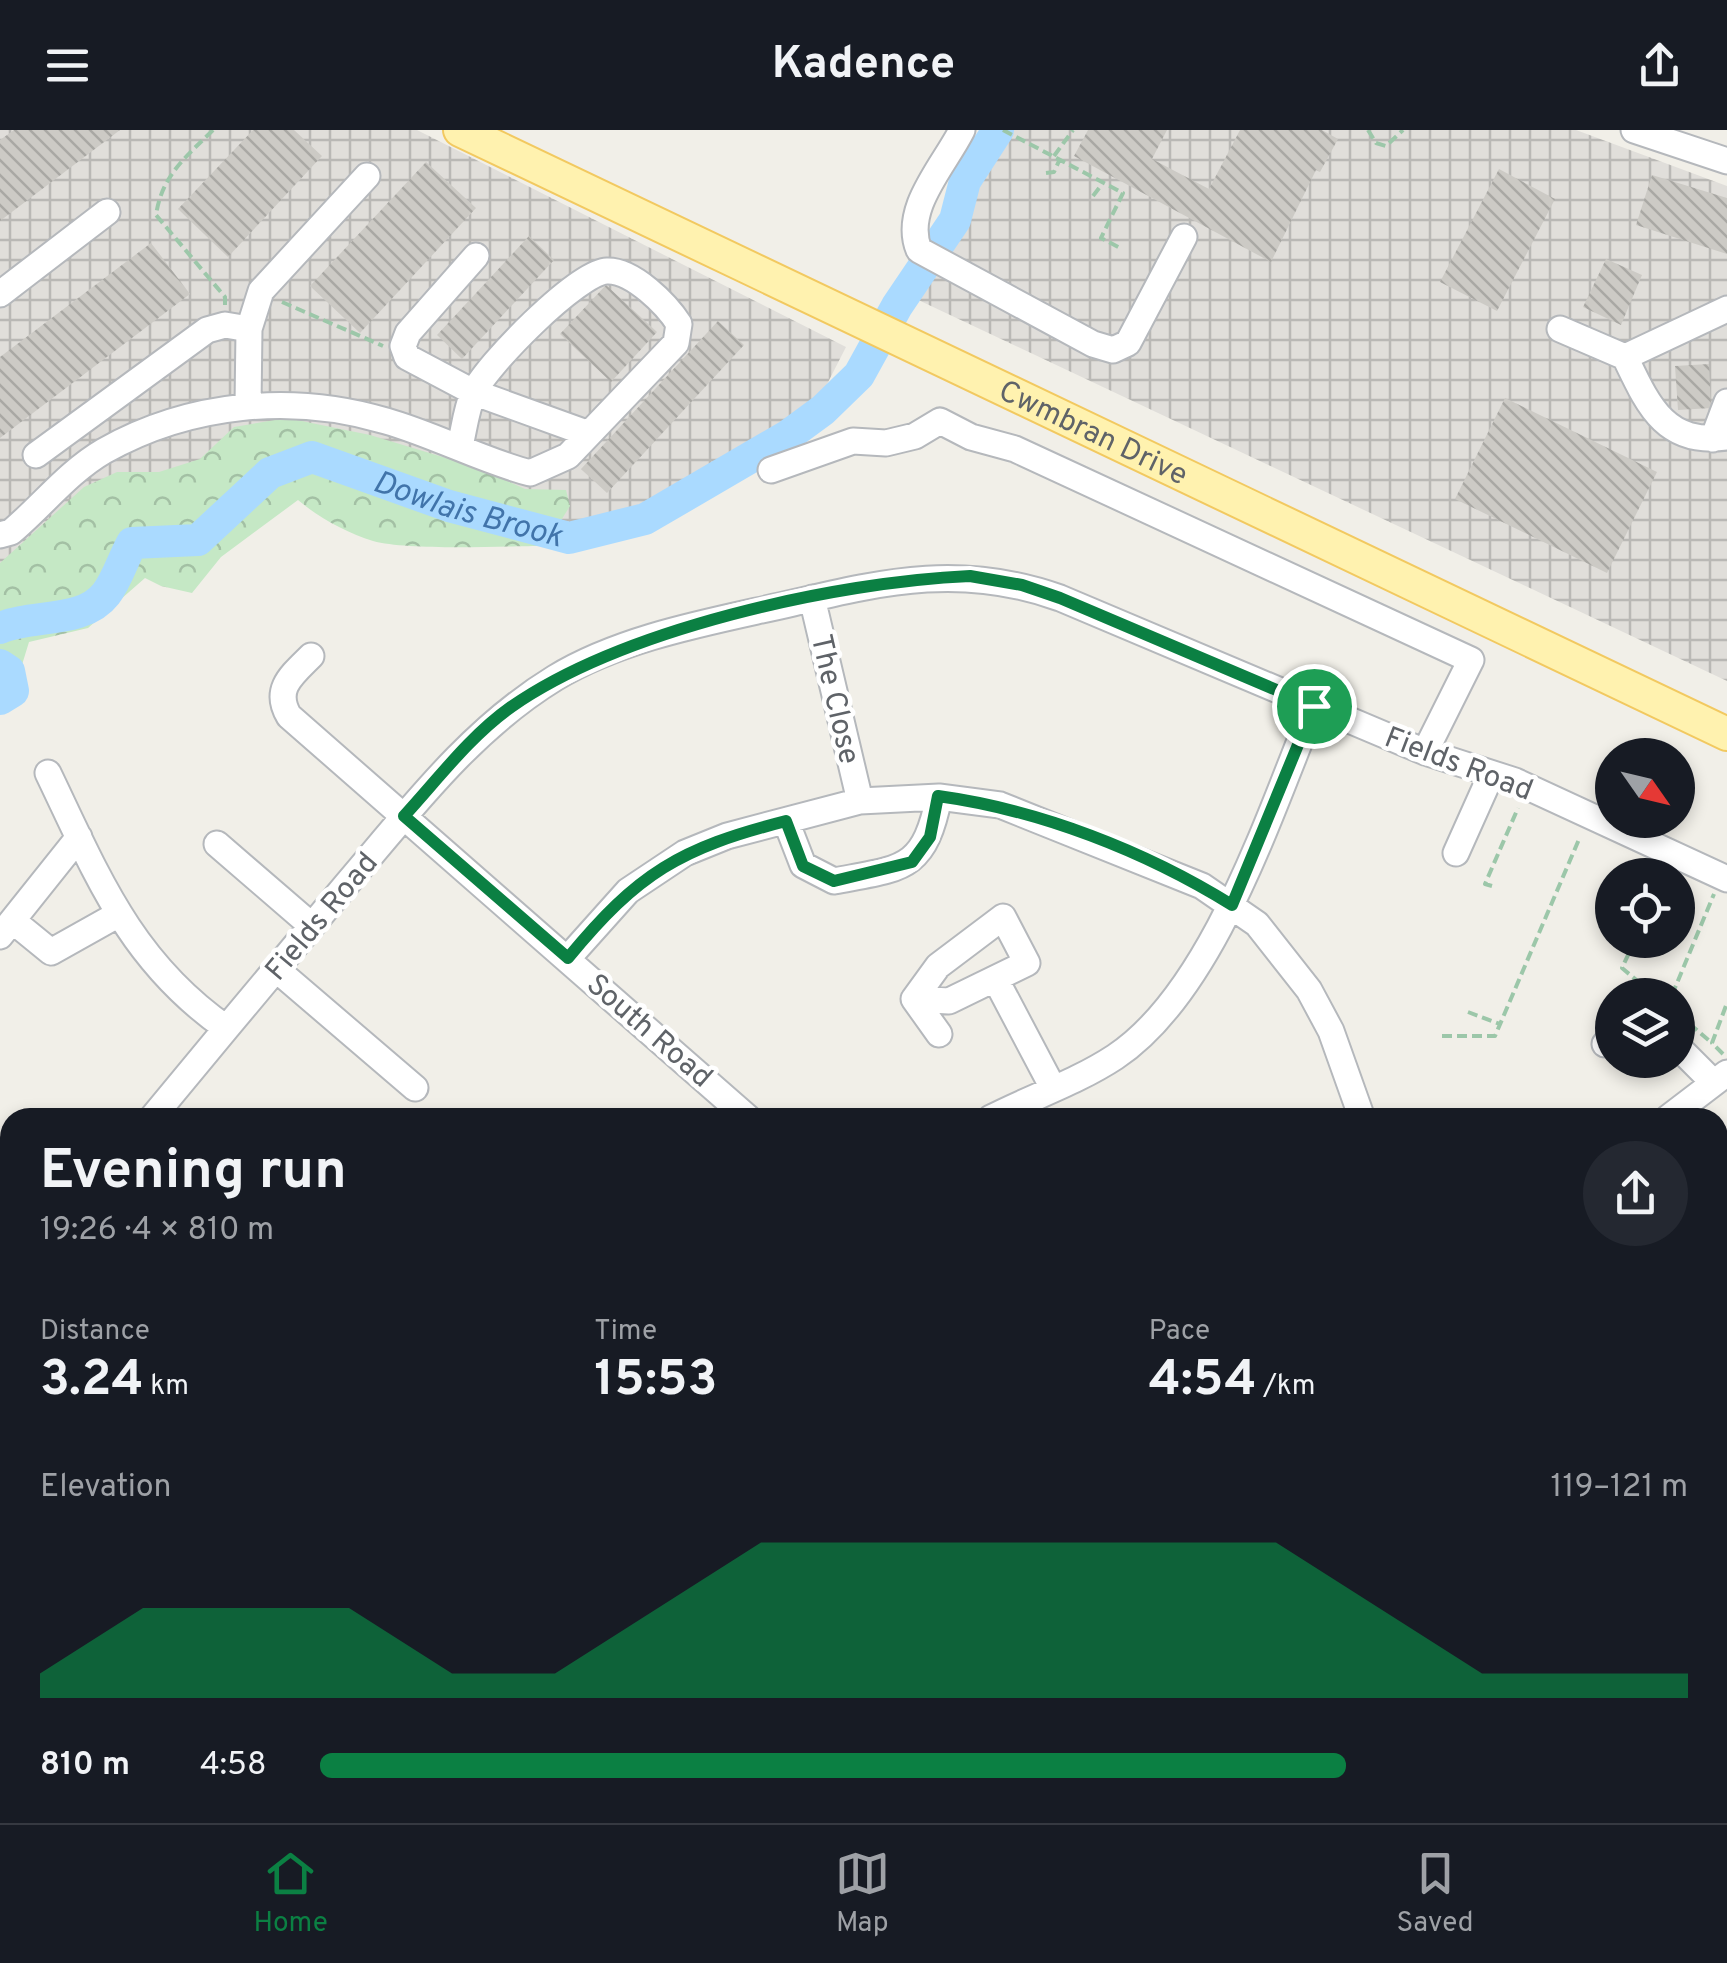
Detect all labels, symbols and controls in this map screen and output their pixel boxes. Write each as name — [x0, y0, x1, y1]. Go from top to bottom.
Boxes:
text: Kadence — [772, 37, 955, 94]
icon: menu — [40, 38, 95, 93]
icon: share — [1632, 38, 1687, 93]
street label: Cwmbran Drive — [992, 374, 1193, 495]
water label: Dowlais Brook — [367, 463, 567, 559]
street label: The Close — [801, 631, 866, 768]
pin — [1272, 664, 1357, 749]
icon: arrive — [1287, 679, 1342, 734]
street label: Fields Road — [1379, 720, 1538, 811]
north arrow — [1595, 738, 1695, 838]
map controls — [1595, 738, 1695, 1078]
street label: Fields Road — [259, 846, 387, 989]
button: locate — [1595, 858, 1695, 958]
street label: South Road — [578, 967, 719, 1097]
button: layers — [1595, 978, 1695, 1078]
text: Evening run — [40, 1138, 347, 1208]
button: share — [1583, 1141, 1688, 1246]
text: 19:26 · 4 × 810 m — [40, 1211, 274, 1251]
text: Distance — [40, 1314, 150, 1350]
text: Time — [594, 1314, 657, 1350]
text: Pace — [1149, 1314, 1210, 1350]
text: 3.24 — [40, 1350, 144, 1413]
text: 15:53 — [594, 1350, 718, 1413]
text: 4:54 — [1149, 1350, 1257, 1413]
text: km — [144, 1369, 189, 1405]
text: /km — [1257, 1369, 1315, 1405]
text: Elevation — [40, 1468, 172, 1508]
text: 119–121 m — [1551, 1468, 1688, 1508]
text: 810 m — [40, 1746, 130, 1786]
text: 4:58 — [200, 1746, 267, 1786]
tab: Home — [253, 1846, 328, 1942]
tab: Map — [835, 1846, 890, 1942]
tab: Saved — [1397, 1846, 1474, 1942]

